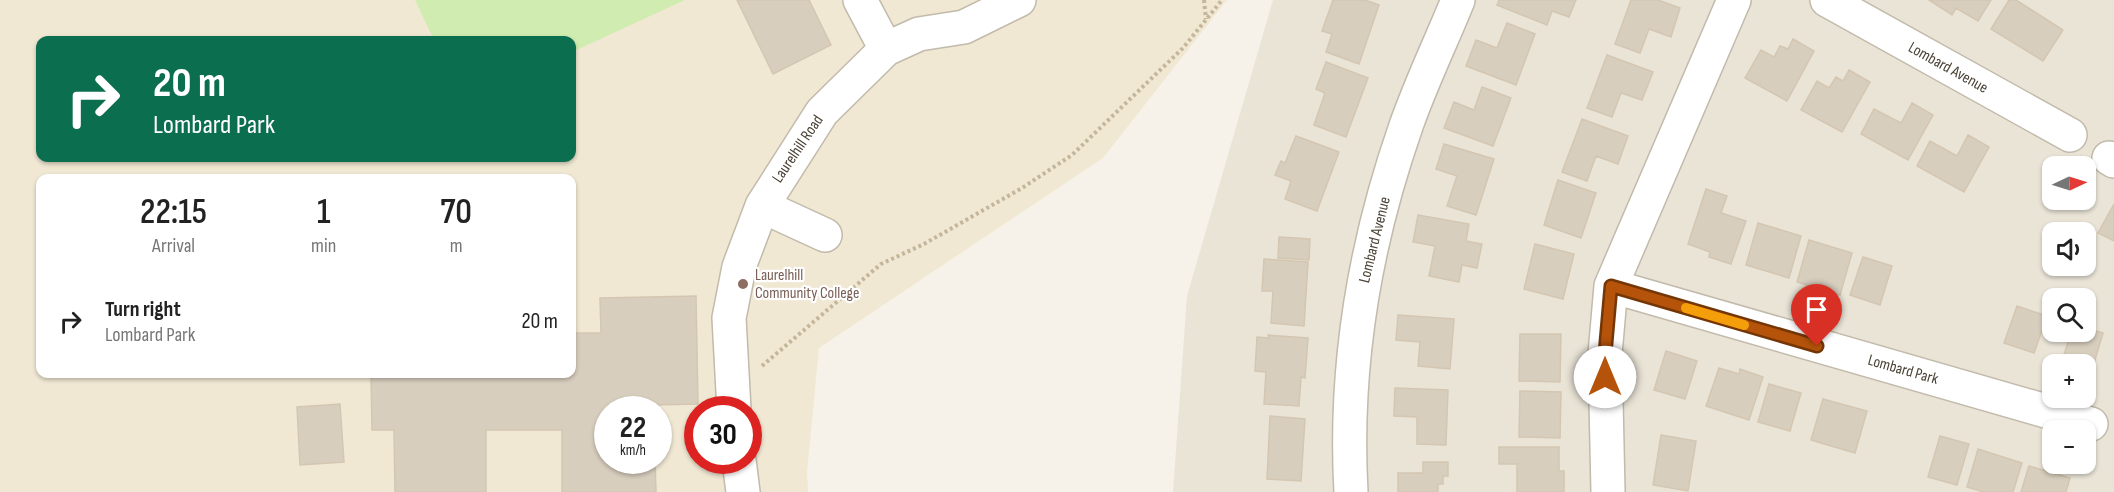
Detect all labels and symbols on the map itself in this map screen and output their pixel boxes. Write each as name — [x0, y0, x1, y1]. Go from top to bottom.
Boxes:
street label: Lombard Avenue — [1905, 38, 1991, 98]
street label: Laurelhill Road — [768, 112, 828, 186]
north arrow — [2042, 156, 2096, 210]
street label: Lombard Avenue — [1355, 195, 1395, 285]
place label: Laurelhill Community College — [755, 266, 859, 303]
marker: Laurelhill Community College — [736, 277, 750, 291]
pin — [1791, 284, 1842, 346]
position arrow — [1573, 345, 1637, 409]
street label: Lombard Park — [1866, 351, 1940, 389]
speed limit sign: 30 — [684, 396, 762, 474]

